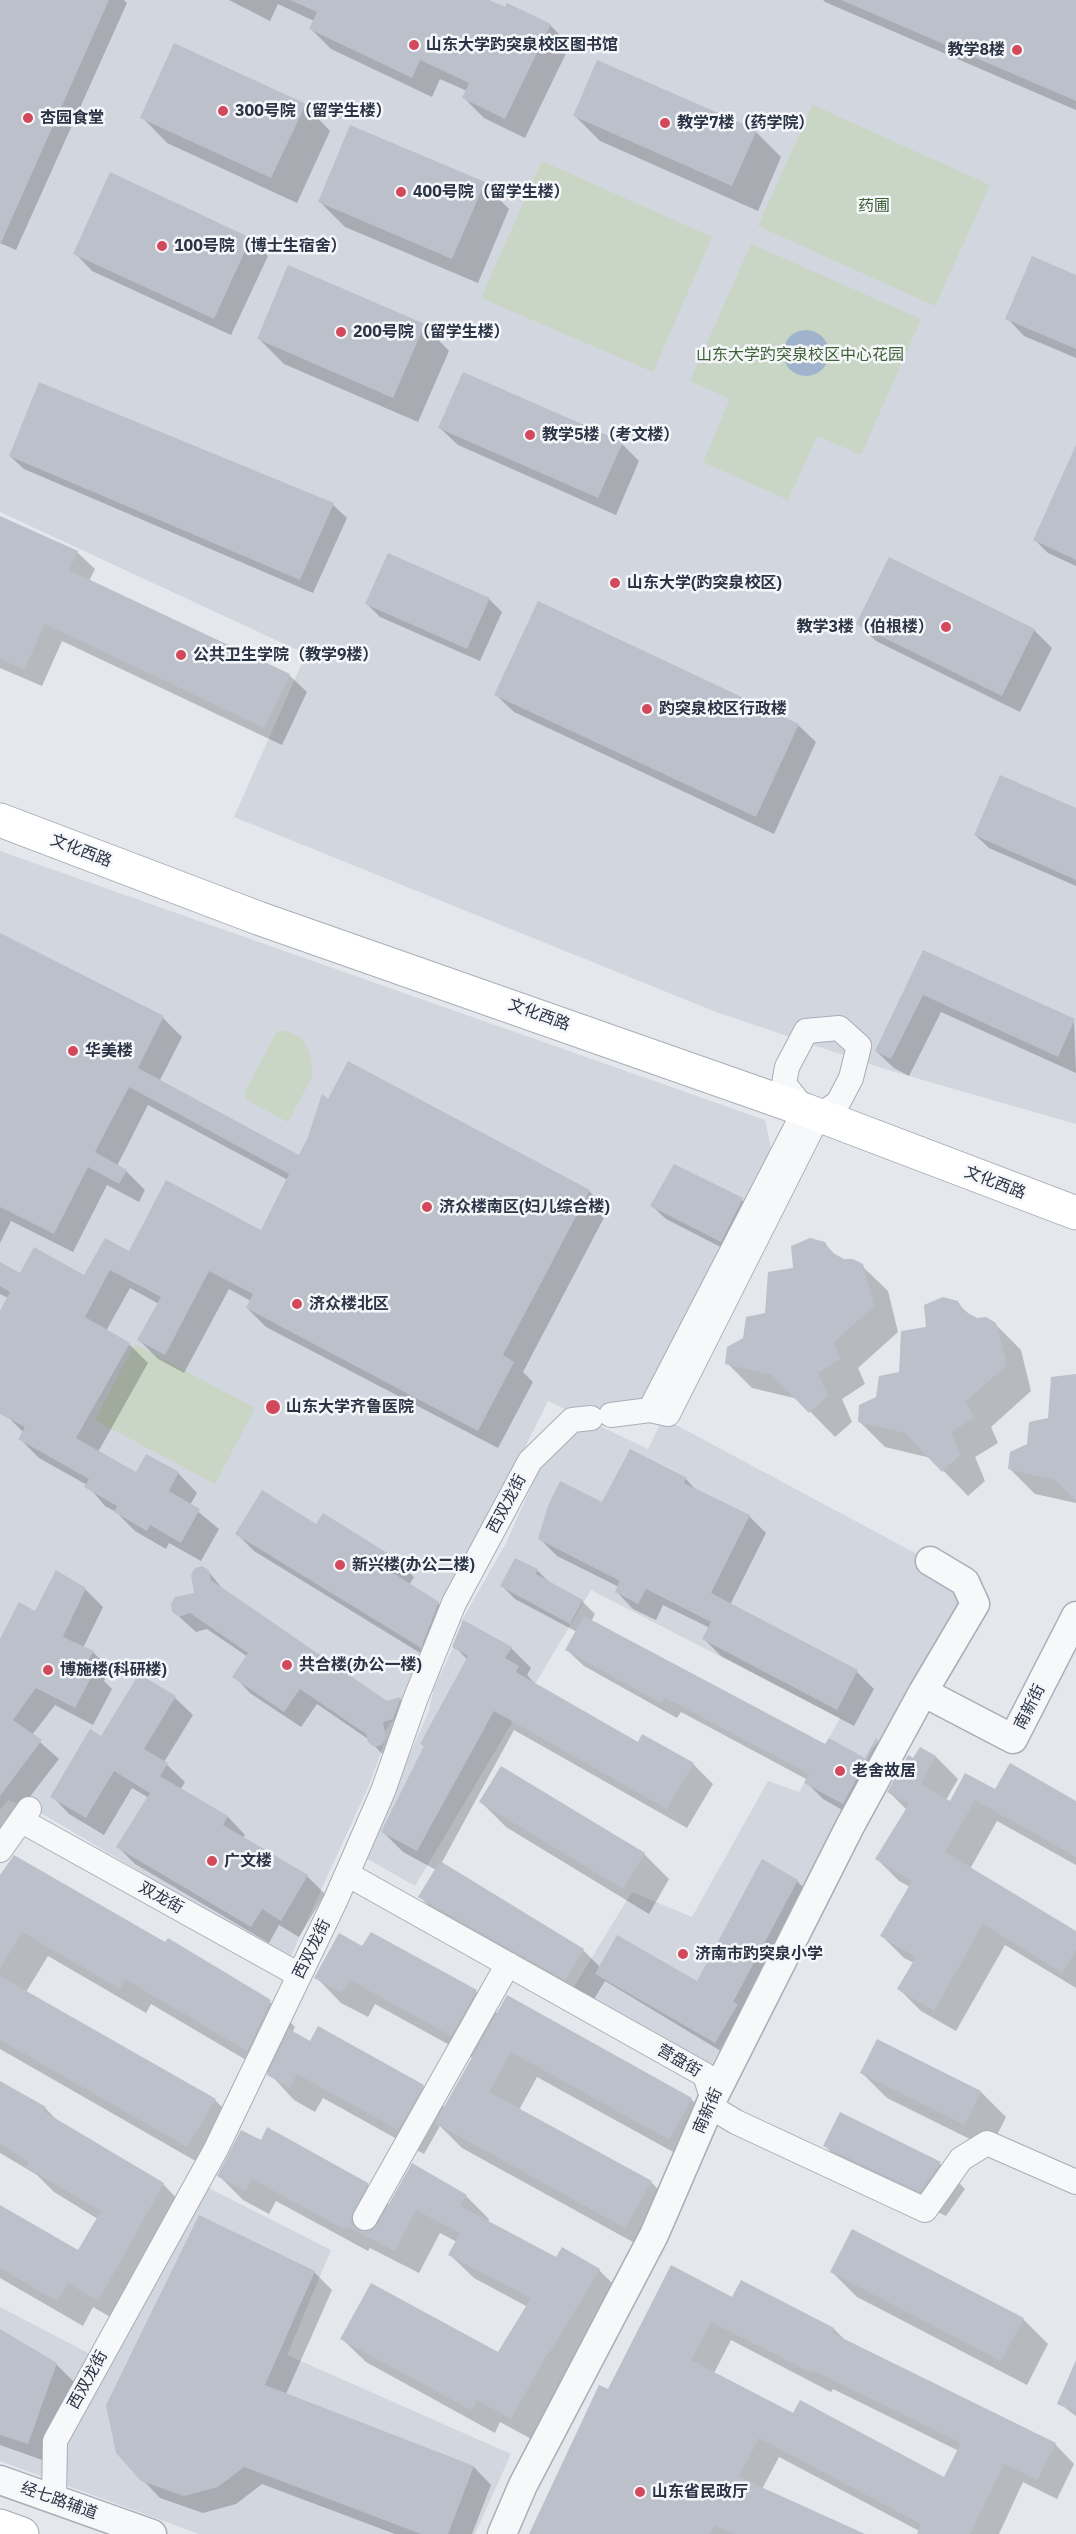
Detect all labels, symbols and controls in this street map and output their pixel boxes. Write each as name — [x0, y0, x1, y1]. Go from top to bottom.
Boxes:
place label: 山东大学趵突泉校区图书馆 — [426, 35, 618, 55]
marker: 山东大学趵突泉校区图书馆 — [407, 38, 421, 52]
place label: 教学8楼 — [947, 40, 1005, 60]
marker: 教学8楼 — [1010, 43, 1024, 57]
place label: 300号院（留学生楼） — [235, 101, 392, 121]
marker: 300号院（留学生楼） — [216, 104, 230, 118]
place label: 杏园食堂 — [40, 108, 104, 128]
marker: 杏园食堂 — [21, 111, 35, 125]
place label: 教学7楼（药学院） — [677, 113, 815, 133]
marker: 教学7楼（药学院） — [658, 116, 672, 130]
place label: 400号院（留学生楼） — [413, 182, 570, 202]
marker: 400号院（留学生楼） — [394, 185, 408, 199]
park label: 药圃 — [858, 196, 890, 216]
place label: 100号院（博士生宿舍） — [174, 236, 347, 256]
marker: 100号院（博士生宿舍） — [155, 239, 169, 253]
place label: 200号院（留学生楼） — [353, 322, 510, 342]
marker: 200号院（留学生楼） — [334, 325, 348, 339]
park label: 山东大学趵突泉校区中心花园 — [696, 345, 904, 365]
place label: 教学5楼（考文楼） — [542, 425, 680, 445]
marker: 教学5楼（考文楼） — [523, 428, 537, 442]
place label: 山东大学(趵突泉校区) — [627, 573, 782, 593]
marker: 山东大学(趵突泉校区) — [608, 576, 622, 590]
place label: 教学3楼（伯根楼） — [796, 617, 934, 637]
marker: 教学3楼（伯根楼） — [939, 620, 953, 634]
place label: 公共卫生学院（教学9楼） — [193, 645, 379, 665]
marker: 公共卫生学院（教学9楼） — [174, 648, 188, 662]
place label: 趵突泉校区行政楼 — [659, 699, 787, 719]
marker: 趵突泉校区行政楼 — [640, 702, 654, 716]
street label: 文化西路 — [48, 831, 114, 871]
street label: 文化西路 — [506, 995, 572, 1035]
place label: 华美楼 — [85, 1041, 133, 1061]
marker: 华美楼 — [66, 1044, 80, 1058]
street label: 文化西路 — [962, 1163, 1028, 1203]
place label: 济众楼南区(妇儿综合楼) — [439, 1197, 610, 1217]
marker: 济众楼南区(妇儿综合楼) — [420, 1200, 434, 1214]
place label: 济众楼北区 — [309, 1294, 389, 1314]
marker: 济众楼北区 — [290, 1297, 304, 1311]
place label: 山东大学齐鲁医院 — [286, 1397, 414, 1417]
marker: 山东大学齐鲁医院 — [264, 1398, 282, 1416]
street label: 西双龙街 — [484, 1471, 530, 1537]
place label: 新兴楼(办公二楼) — [352, 1555, 475, 1575]
marker: 新兴楼(办公二楼) — [333, 1558, 347, 1572]
place label: 共合楼(办公一楼) — [299, 1655, 422, 1675]
marker: 共合楼(办公一楼) — [280, 1658, 294, 1672]
place label: 博施楼(科研楼) — [60, 1660, 167, 1680]
marker: 博施楼(科研楼) — [41, 1663, 55, 1677]
street label: 南新街 — [1011, 1681, 1049, 1733]
place label: 老舍故居 — [852, 1761, 916, 1781]
marker: 老舍故居 — [833, 1764, 847, 1778]
place label: 广文楼 — [224, 1851, 272, 1871]
marker: 广文楼 — [205, 1854, 219, 1868]
street label: 双龙街 — [135, 1878, 187, 1918]
street label: 西双龙街 — [289, 1916, 335, 1982]
place label: 济南市趵突泉小学 — [695, 1944, 823, 1964]
marker: 济南市趵突泉小学 — [676, 1947, 690, 1961]
street label: 营盘街 — [653, 2041, 705, 2081]
street label: 南新街 — [689, 2085, 727, 2137]
street label: 西双龙街 — [64, 2347, 112, 2413]
street label: 经七路辅道 — [18, 2478, 100, 2524]
place label: 山东省民政厅 — [652, 2482, 748, 2502]
marker: 山东省民政厅 — [633, 2485, 647, 2499]

